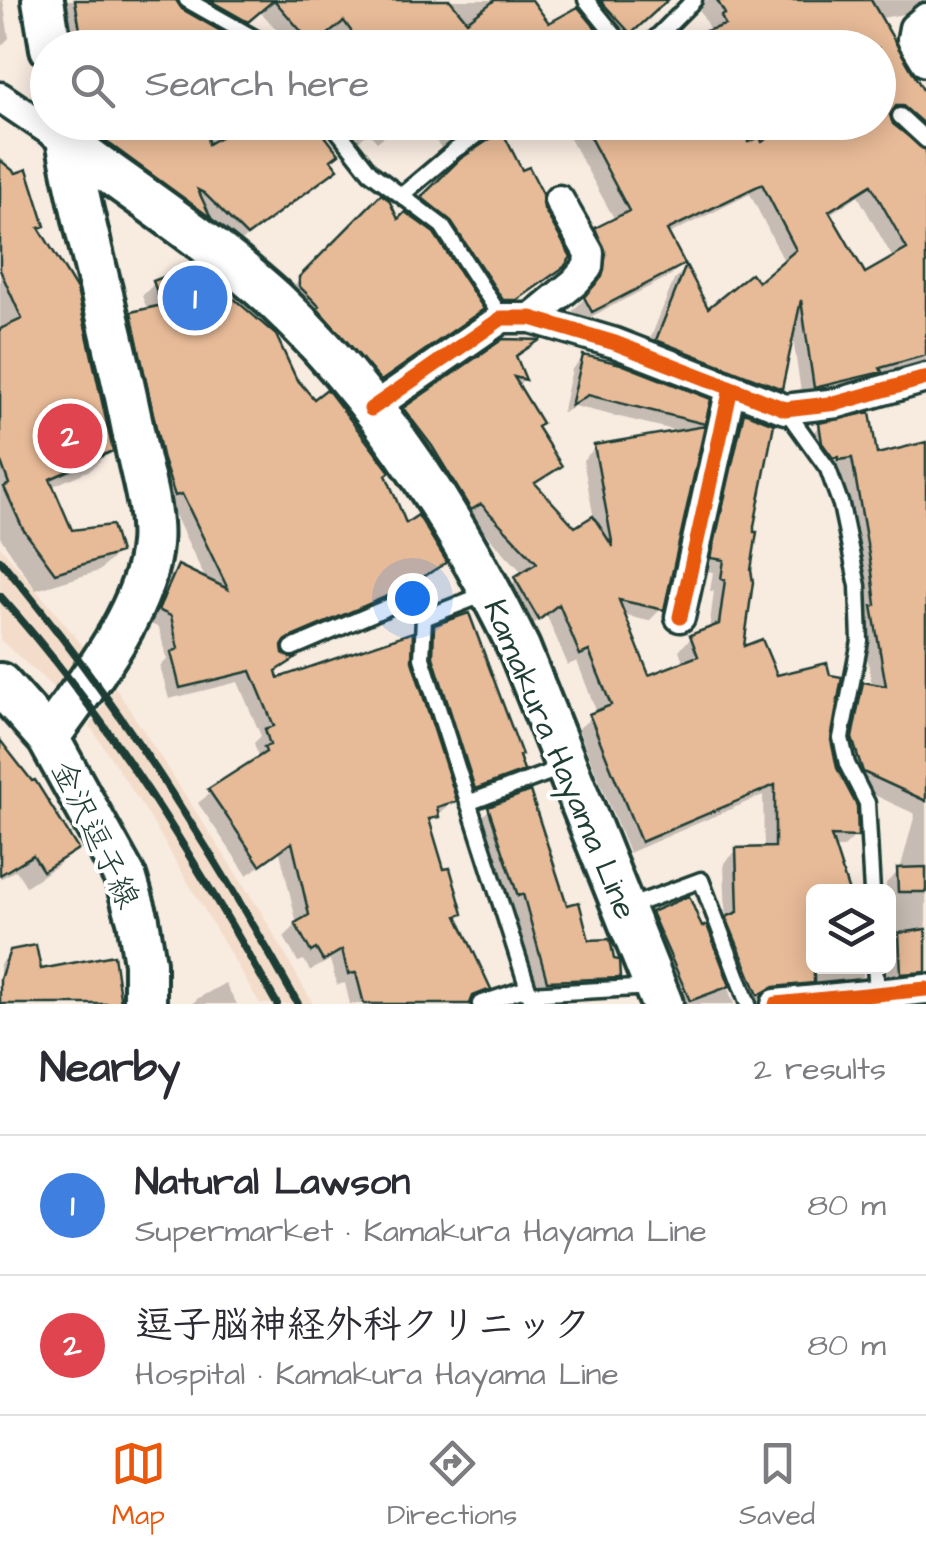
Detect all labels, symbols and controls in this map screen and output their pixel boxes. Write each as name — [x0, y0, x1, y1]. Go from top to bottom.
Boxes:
search box — [30, 30, 896, 140]
icon: search — [65, 58, 120, 113]
text: Search here — [145, 59, 369, 111]
pin: 1 — [162, 260, 228, 336]
pin: 2 — [38, 398, 102, 474]
your location — [387, 573, 438, 624]
street label: Kamakura Hayama Line — [472, 593, 647, 926]
street label: 金沢逗子線 — [39, 753, 150, 916]
map controls — [806, 884, 896, 974]
button: layers — [806, 884, 896, 974]
text: Nearby — [40, 1040, 180, 1098]
text: 2 results — [754, 1047, 886, 1092]
text: Natural Lawson — [135, 1157, 410, 1209]
text: 1 — [70, 1183, 75, 1228]
text: 80 m — [807, 1183, 886, 1228]
text: Supermarket · Kamakura Hayama Line — [135, 1209, 707, 1254]
text: 逗子脳神経外科クリニック — [135, 1300, 591, 1352]
text: 2 — [63, 1323, 82, 1368]
text: 80 m — [807, 1323, 886, 1368]
text: Hospital · Kamakura Hayama Line — [135, 1352, 619, 1397]
tab: Map — [111, 1436, 166, 1535]
tab: Directions — [387, 1436, 517, 1535]
tab: Saved — [739, 1436, 815, 1535]

